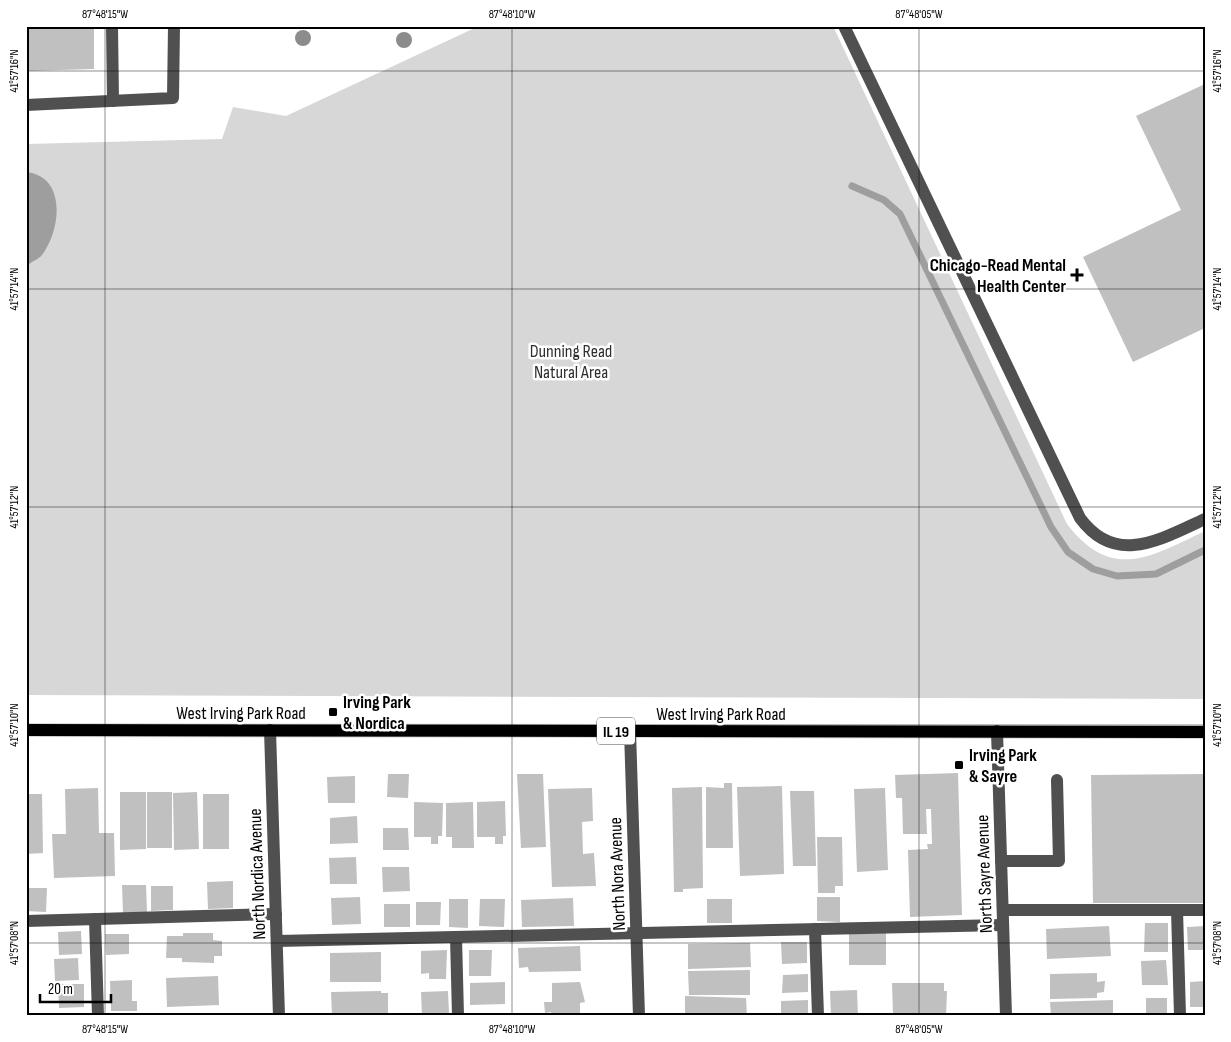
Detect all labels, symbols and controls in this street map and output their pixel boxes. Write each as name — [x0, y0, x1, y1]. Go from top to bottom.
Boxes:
text: 87°48'15"W — [82, 7, 128, 22]
text: 87°48'10"W — [489, 7, 536, 22]
text: 87°48'05"W — [895, 7, 943, 22]
text: 41°57'16"N — [7, 49, 22, 93]
text: 41°57'16"N — [1210, 49, 1225, 93]
place label: Chicago-Read Mental Health Center — [930, 255, 1066, 297]
text: 41°57'14"N — [7, 268, 22, 310]
marker: Chicago-Read Mental Health Center — [1070, 268, 1084, 282]
text: 41°57'14"N — [1210, 268, 1225, 310]
park label: Dunning Read Natural Area — [530, 341, 612, 383]
text: 41°57'12"N — [7, 486, 22, 528]
text: 41°57'12"N — [1210, 486, 1225, 528]
place label: Irving Park & Nordica — [343, 692, 411, 734]
text: 41°57'10"N — [7, 703, 22, 747]
street label: West Irving Park Road — [176, 703, 306, 724]
text: 41°57'10"N — [1210, 703, 1225, 747]
street label: West Irving Park Road — [656, 704, 786, 725]
marker: Irving Park & Nordica — [327, 706, 339, 718]
road number: IL 19 — [597, 718, 635, 744]
place label: Irving Park & Sayre — [969, 745, 1037, 787]
marker: Irving Park & Sayre — [953, 759, 965, 771]
street label: North Nordica Avenue — [245, 808, 270, 940]
street label: North Sayre Avenue — [972, 814, 997, 934]
street label: North Nora Avenue — [605, 817, 630, 931]
text: 41°57'08"N — [7, 921, 22, 965]
text: 41°57'08"N — [1210, 921, 1225, 965]
scale bar — [40, 972, 111, 1004]
text: 20 m — [48, 980, 73, 999]
text: 87°48'15"W — [82, 1022, 128, 1037]
text: 87°48'10"W — [489, 1022, 536, 1037]
text: 87°48'05"W — [895, 1022, 943, 1037]

